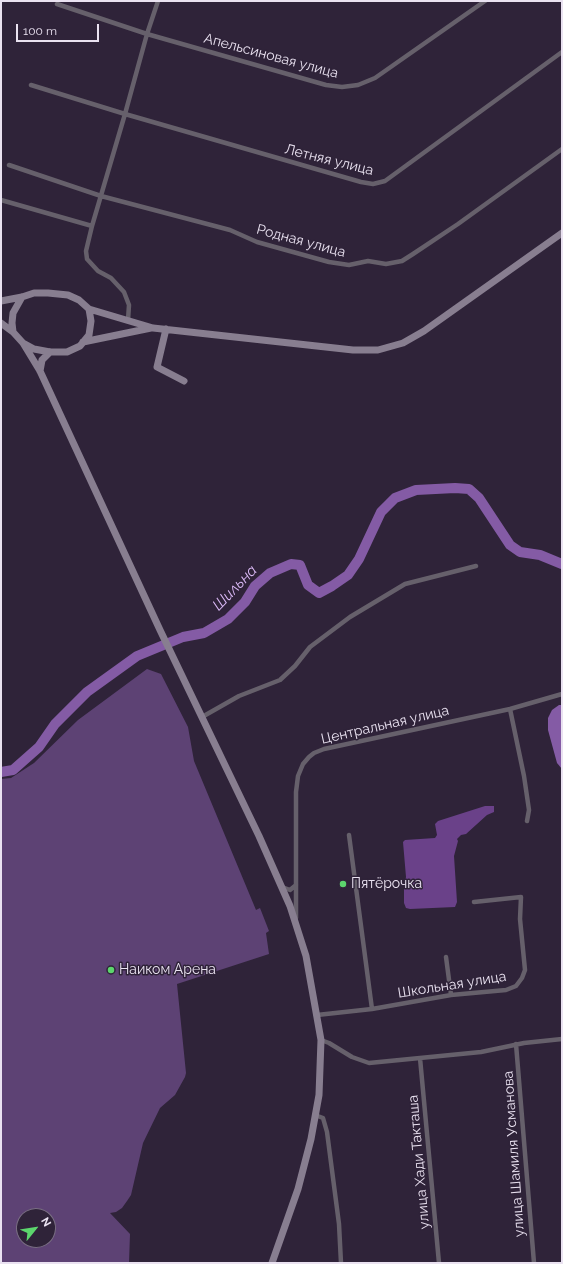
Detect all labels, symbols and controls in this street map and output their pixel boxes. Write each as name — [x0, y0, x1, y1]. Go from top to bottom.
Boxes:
scale bar — [18, 16, 101, 42]
text: 100 m — [23, 24, 57, 38]
street label: Апельсиновая улица — [202, 30, 340, 82]
street label: Летняя улица — [283, 141, 375, 179]
street label: Родная улица — [255, 221, 347, 261]
water label: Шильна — [209, 562, 261, 614]
street label: Центральная улица — [319, 702, 451, 748]
place label: Пятёрочка — [351, 876, 422, 892]
marker: Пятёрочка — [338, 879, 348, 889]
place label: Наиком Арена — [119, 962, 216, 978]
marker: Наиком Арена — [106, 965, 116, 975]
street label: Школьная улица — [397, 968, 507, 1002]
street label: улица Шамиля Усманова — [500, 1070, 528, 1238]
street label: улица Хади Такташа — [405, 1094, 433, 1230]
north arrow — [16, 1208, 56, 1248]
text: N — [38, 1215, 54, 1229]

